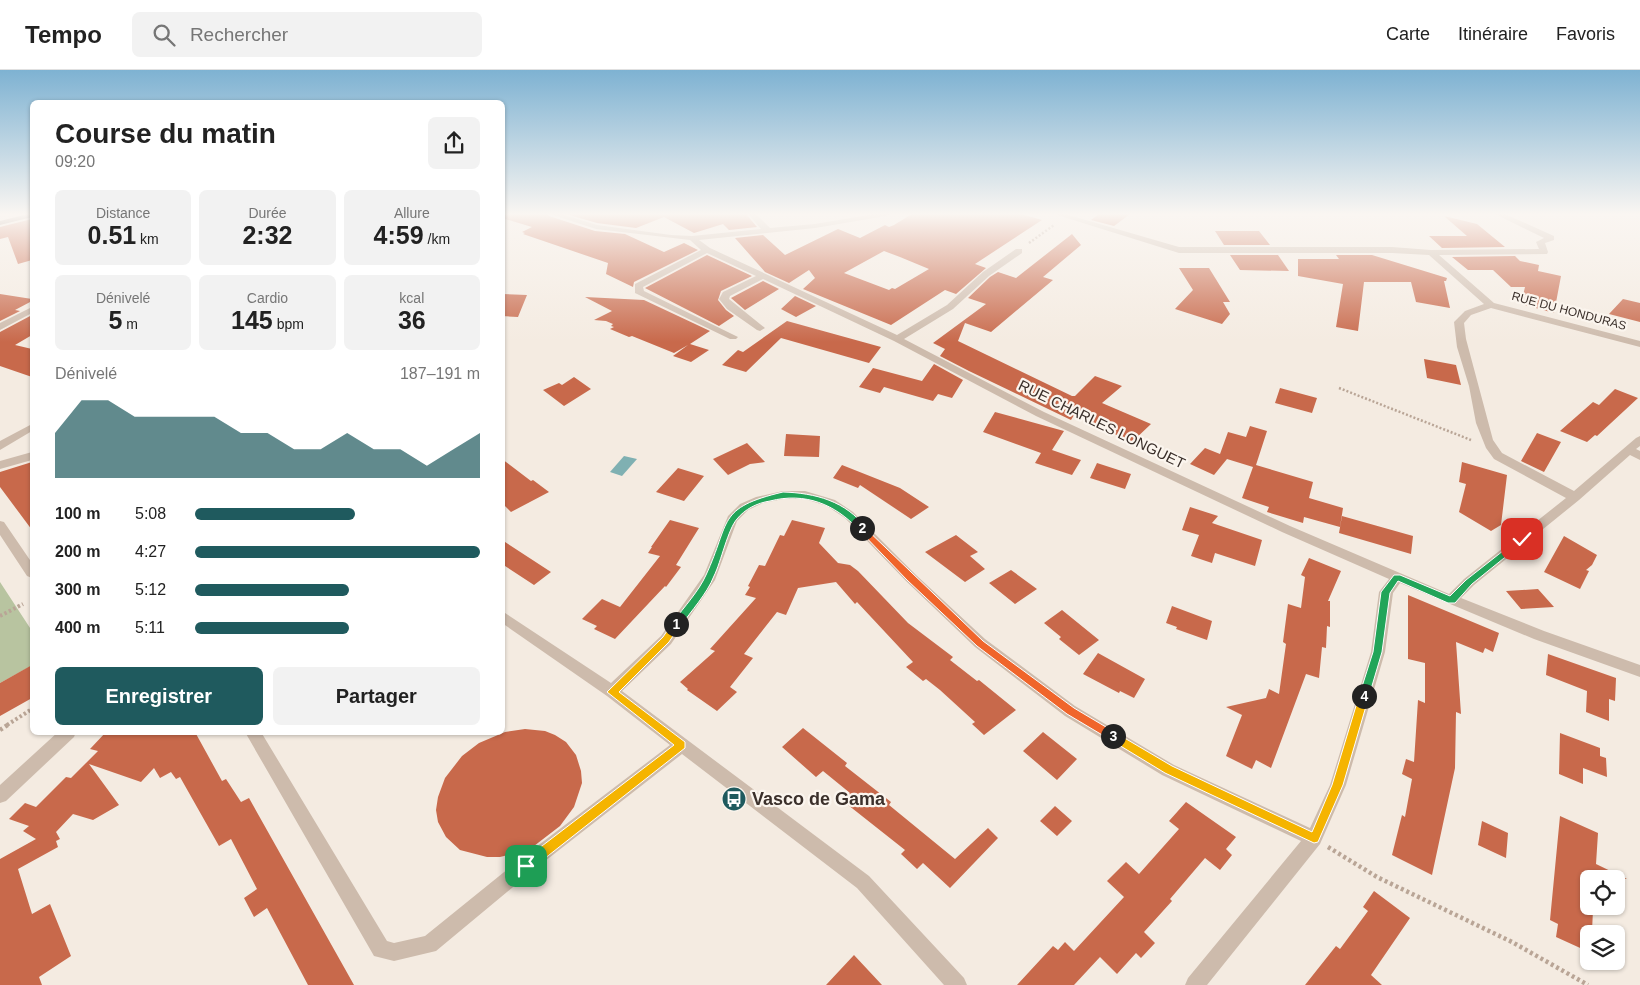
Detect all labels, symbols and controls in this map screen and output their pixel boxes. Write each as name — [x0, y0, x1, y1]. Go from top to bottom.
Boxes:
search box — [132, 12, 482, 57]
text: Tempo — [25, 21, 102, 48]
icon: search — [150, 21, 178, 49]
text: Rechercher — [190, 24, 288, 45]
text: Carte — [1386, 24, 1430, 44]
text: Itinéraire — [1458, 24, 1528, 44]
text: Favoris — [1556, 24, 1615, 44]
button: share — [428, 117, 480, 169]
text: Course du matin — [55, 118, 276, 149]
text: 09:20 — [55, 153, 95, 170]
text: Distance — [96, 205, 150, 221]
text: Durée — [248, 205, 287, 221]
text: Allure — [394, 205, 430, 221]
text: 0.51 — [88, 221, 136, 249]
text: 2:32 — [242, 221, 293, 249]
text: 4:59 — [374, 221, 424, 249]
text: km — [136, 231, 159, 247]
text: /km — [424, 231, 450, 247]
street label: RUE DU HONDURAS — [1510, 289, 1628, 333]
text: Dénivelé — [96, 290, 150, 306]
text: Cardio — [247, 290, 288, 306]
text: kcal — [399, 290, 424, 306]
text: 5 — [108, 306, 122, 334]
text: 145 — [231, 306, 273, 334]
text: 36 — [398, 306, 426, 334]
text: m — [122, 316, 138, 332]
text: bpm — [273, 316, 304, 332]
text: Dénivelé — [55, 365, 117, 382]
text: 187–191 m — [400, 365, 480, 382]
street label: RUE CHARLES LONGUET — [1016, 376, 1188, 472]
text: 100 m — [55, 505, 100, 522]
text: 5:08 — [135, 505, 166, 522]
pin: 2 — [850, 516, 874, 540]
pin — [1501, 518, 1543, 560]
text: 2 — [859, 520, 866, 536]
icon: check — [1508, 525, 1536, 553]
text: 200 m — [55, 543, 100, 560]
text: 4:27 — [135, 543, 166, 560]
text: 300 m — [55, 581, 100, 598]
text: 5:12 — [135, 581, 166, 598]
pin: 1 — [664, 612, 688, 636]
text: 1 — [673, 616, 680, 632]
text: 400 m — [55, 619, 100, 636]
text: 5:11 — [135, 619, 165, 636]
button: Enregistrer — [55, 667, 263, 725]
button: Partager — [273, 667, 480, 725]
pin: 4 — [1352, 684, 1376, 708]
text: 4 — [1361, 688, 1368, 704]
pin: 3 — [1100, 724, 1126, 748]
text: 3 — [1110, 728, 1117, 744]
bus stop icon: Vasco de Gama — [721, 786, 747, 812]
place label: Vasco de Gama — [752, 789, 886, 809]
pin — [505, 845, 547, 887]
icon: arrive — [512, 852, 540, 880]
map controls — [1580, 870, 1625, 970]
button: locate — [1580, 870, 1625, 915]
button: layers — [1580, 925, 1625, 970]

